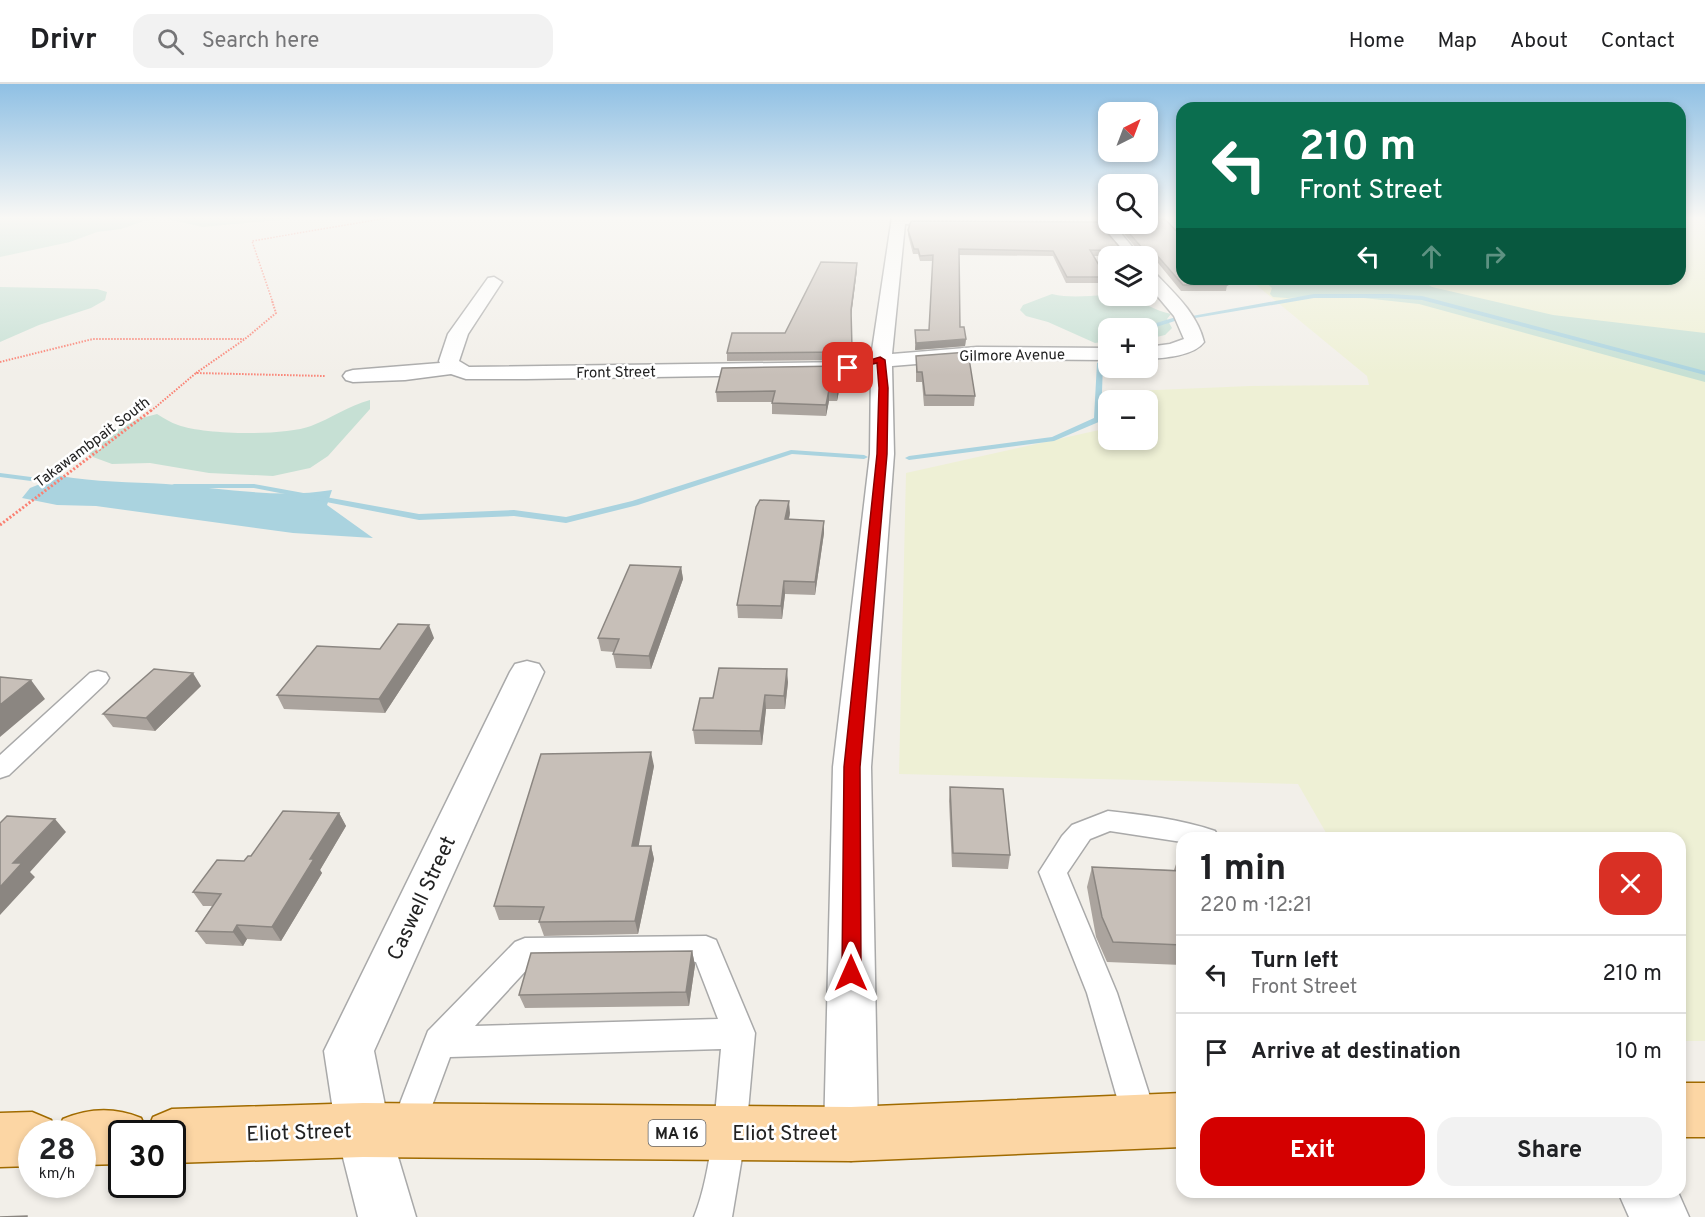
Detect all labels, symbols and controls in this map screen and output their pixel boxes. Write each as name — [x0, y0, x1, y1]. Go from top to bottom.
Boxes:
search box — [133, 14, 553, 68]
text: Drivr — [30, 23, 97, 59]
icon: search — [154, 25, 187, 58]
text: Search here — [202, 28, 319, 55]
text: Home — [1349, 28, 1405, 55]
text: Map — [1438, 28, 1477, 55]
text: About — [1510, 28, 1568, 55]
text: Contact — [1601, 28, 1675, 55]
north arrow — [1098, 102, 1158, 162]
map controls — [1098, 102, 1158, 450]
text: 210 m — [1299, 122, 1416, 175]
icon: left — [1200, 126, 1278, 204]
button: search — [1098, 174, 1158, 234]
text: Front Street — [1299, 174, 1443, 208]
icon: left — [1352, 240, 1385, 273]
icon: ahead — [1415, 240, 1448, 273]
icon: right — [1478, 240, 1511, 273]
button: layers — [1098, 246, 1158, 306]
button: + — [1098, 318, 1158, 378]
pin — [822, 342, 873, 393]
street label: Gilmore Avenue — [959, 346, 1065, 367]
icon: arrive — [831, 351, 864, 384]
street label: Front Street — [576, 363, 656, 384]
button: − — [1098, 390, 1158, 450]
street label: Takawambpait South — [31, 394, 154, 493]
street label: Caswell Street — [382, 832, 463, 965]
text: 1 min — [1200, 847, 1286, 893]
button: close — [1599, 852, 1662, 915]
text: 220 m · 12:21 — [1200, 893, 1312, 919]
position arrow — [819, 941, 883, 1005]
text: Turn left — [1251, 948, 1339, 975]
icon: left — [1200, 958, 1233, 991]
text: 210 m — [1602, 961, 1662, 988]
text: Front Street — [1251, 975, 1357, 1001]
icon: arrive — [1200, 1036, 1233, 1069]
text: Arrive at destination — [1251, 1039, 1461, 1066]
text: 10 m — [1616, 1039, 1662, 1066]
button: Exit — [1200, 1117, 1425, 1186]
button: Share — [1437, 1117, 1662, 1186]
street label: Eliot Street — [246, 1118, 352, 1149]
speed limit sign: 30 — [108, 1120, 186, 1198]
road number: MA 16 — [648, 1120, 706, 1146]
street label: Eliot Street — [732, 1121, 838, 1148]
text: 28 — [38, 1133, 76, 1170]
text: km/h — [39, 1165, 75, 1184]

